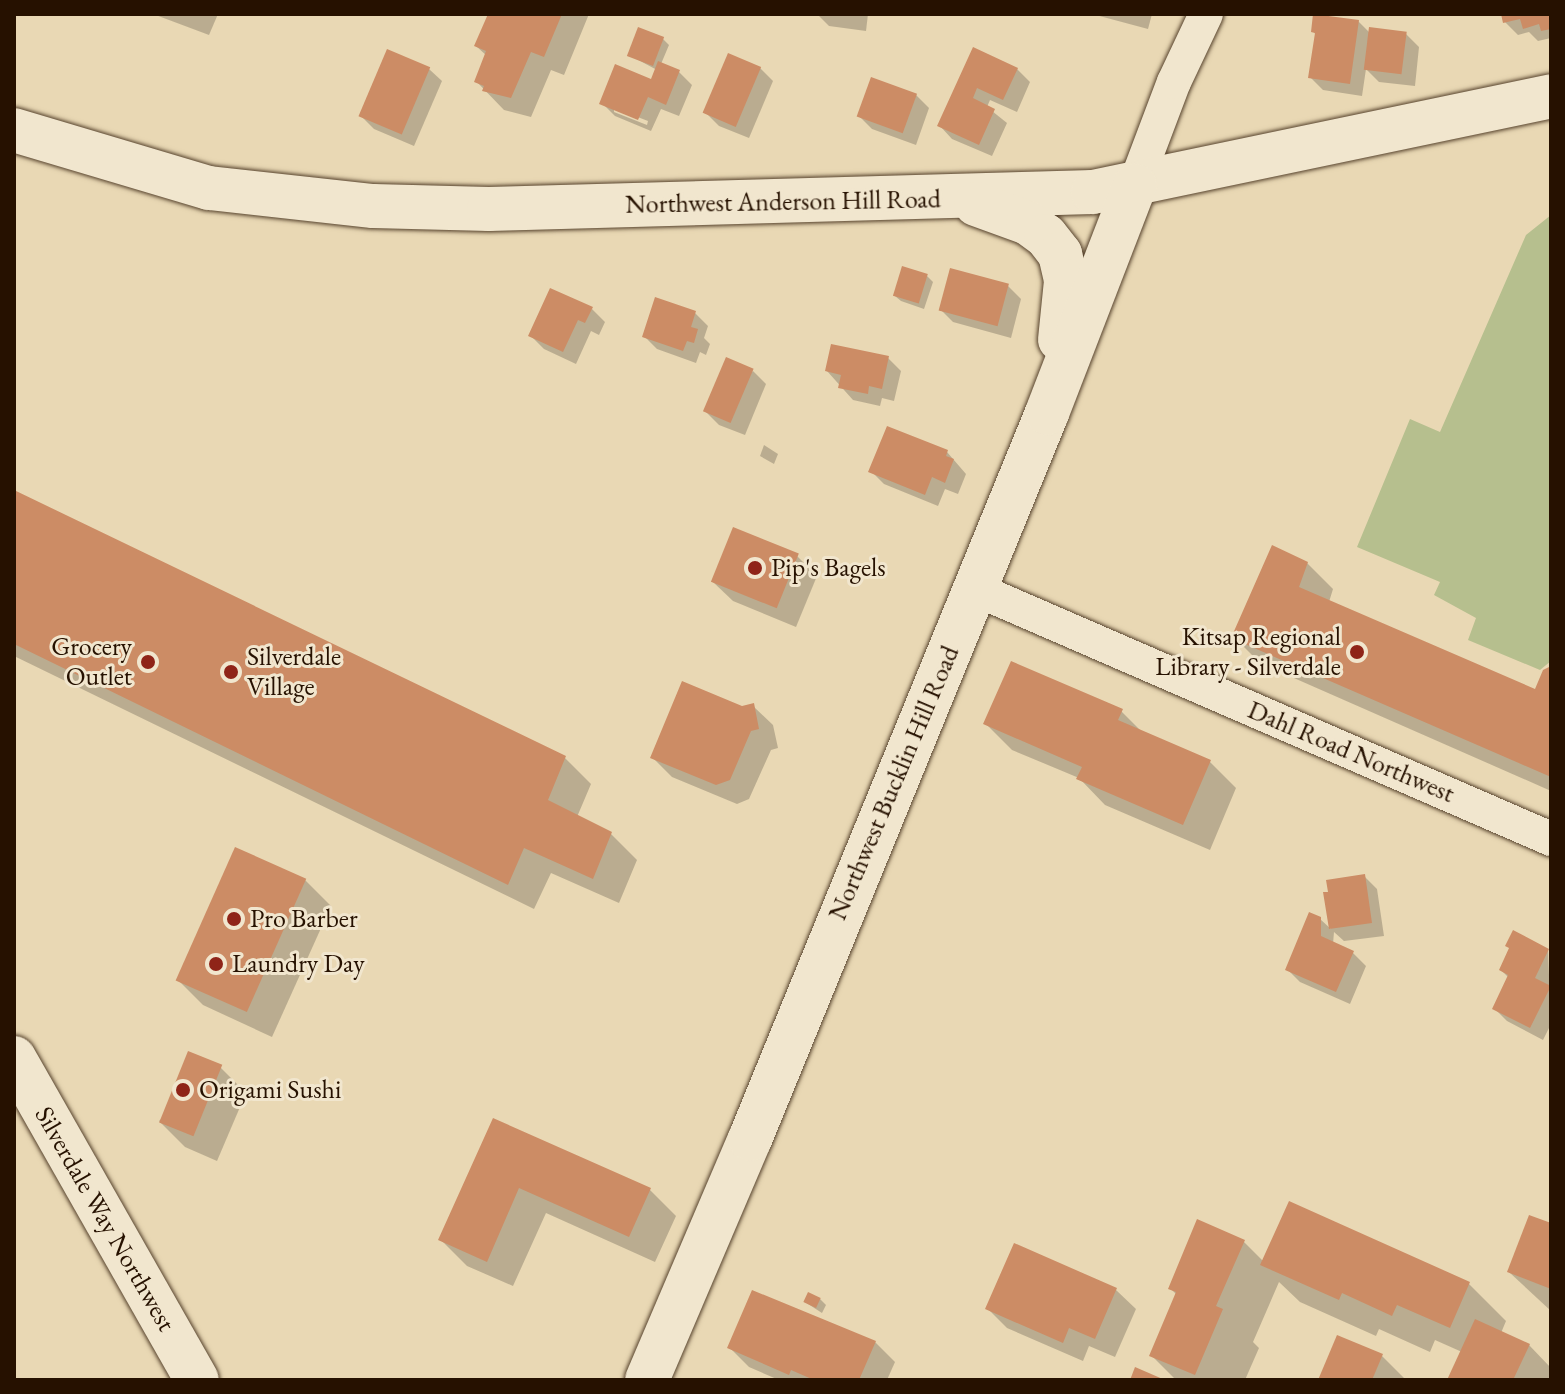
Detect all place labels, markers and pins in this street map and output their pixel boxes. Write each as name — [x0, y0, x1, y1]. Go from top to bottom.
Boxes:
place label: Pip's Bagels — [771, 552, 886, 584]
marker: Pip's Bagels — [746, 559, 764, 577]
place label: Kitsap Regional Library - Silverdale — [1155, 621, 1341, 682]
place label: Grocery Outlet — [51, 631, 132, 692]
place label: Silverdale Village — [247, 641, 341, 702]
marker: Kitsap Regional Library - Silverdale — [1348, 643, 1366, 661]
marker: Grocery Outlet — [139, 653, 157, 671]
marker: Silverdale Village — [222, 663, 240, 681]
place label: Pro Barber — [250, 903, 358, 935]
marker: Pro Barber — [225, 910, 243, 928]
place label: Laundry Day — [232, 948, 365, 980]
marker: Laundry Day — [207, 955, 225, 973]
place label: Origami Sushi — [199, 1074, 341, 1106]
marker: Origami Sushi — [174, 1081, 192, 1099]

